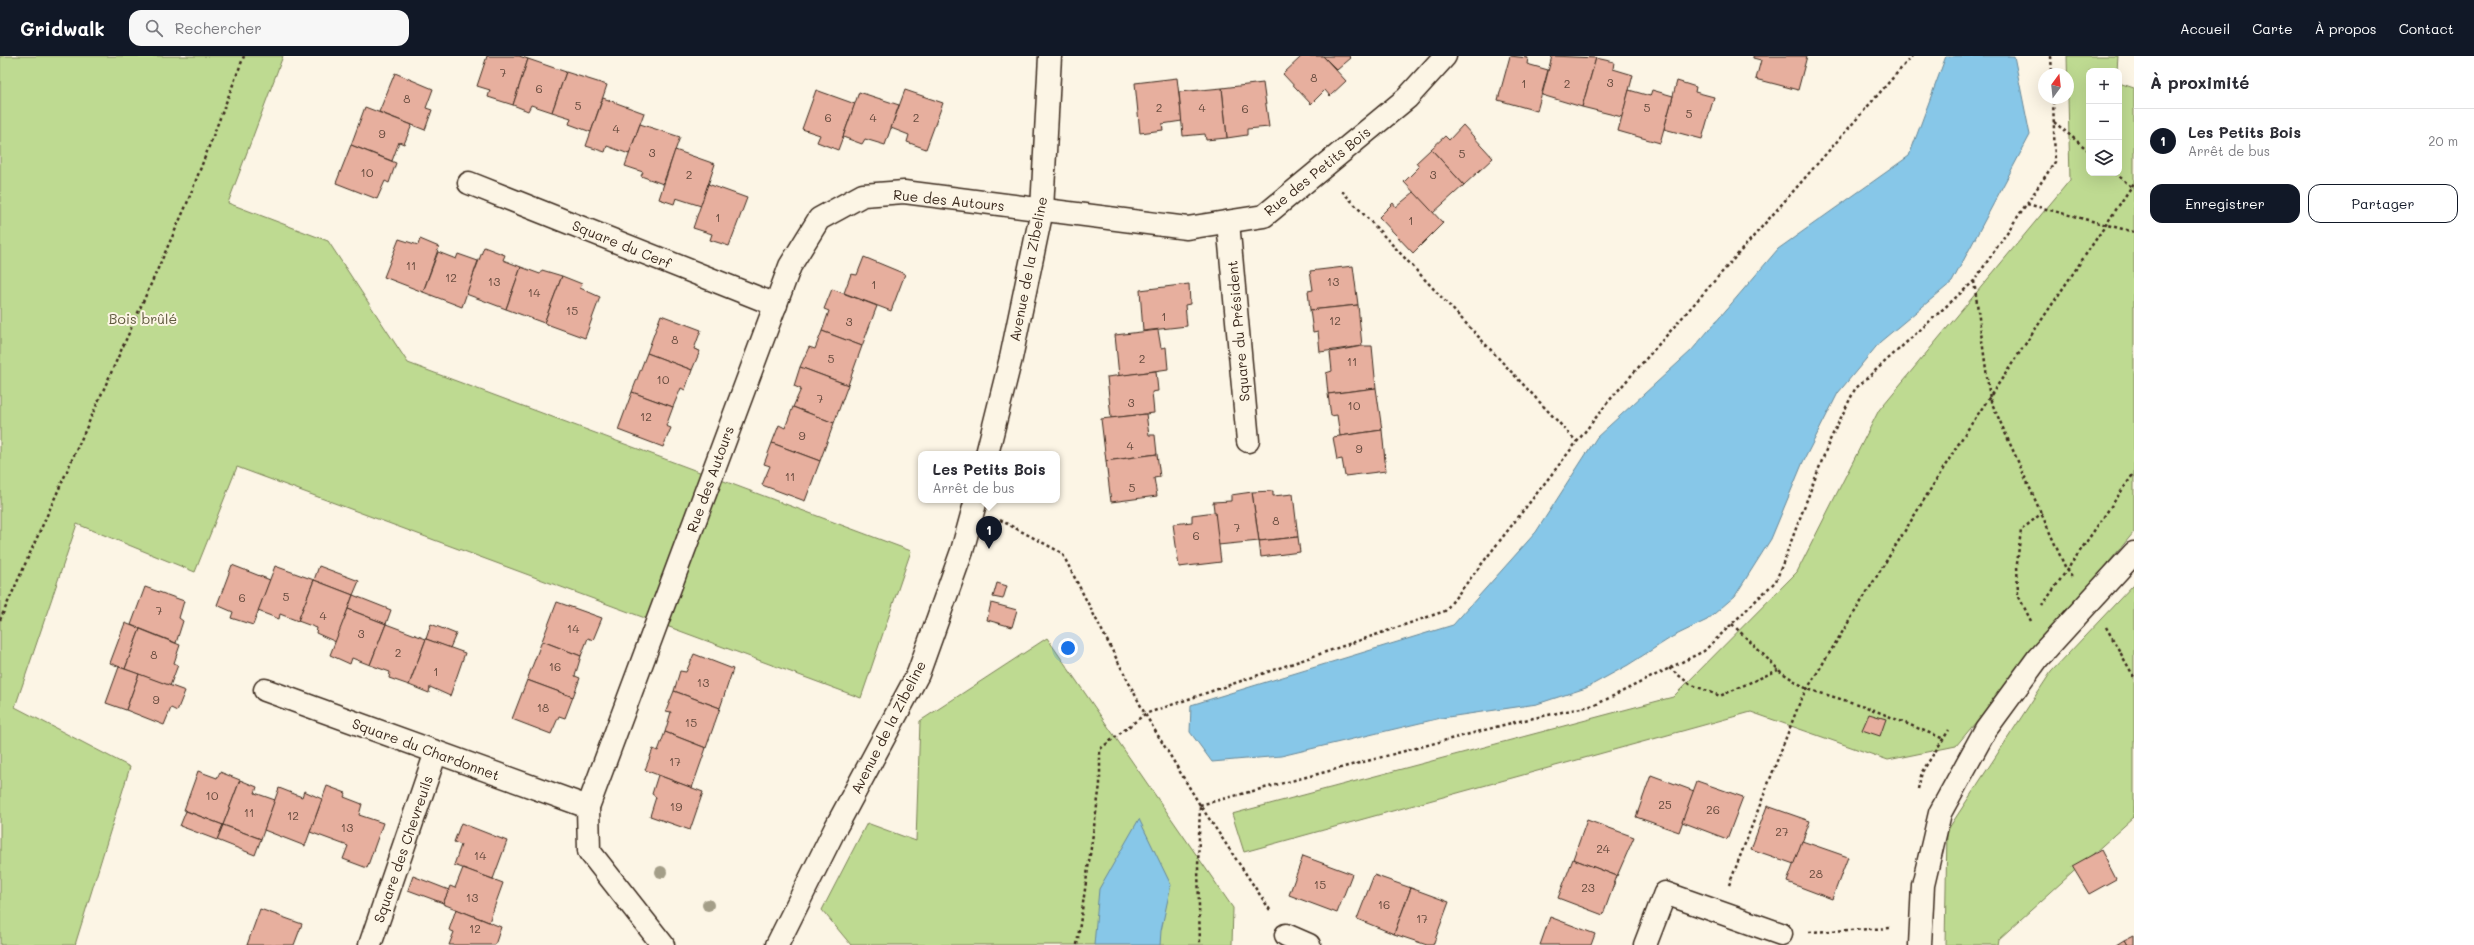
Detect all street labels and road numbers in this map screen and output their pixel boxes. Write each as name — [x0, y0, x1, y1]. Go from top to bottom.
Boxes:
street label: Rue des Petits Bois — [1260, 122, 1374, 220]
street label: Rue des Autours — [892, 185, 1006, 215]
street label: Avenue de la Zibeline — [1005, 195, 1051, 343]
street label: Square du Cerf — [570, 215, 675, 273]
street label: Square du Président — [1222, 260, 1254, 402]
street label: Rue des Autours — [682, 423, 738, 535]
street label: Avenue de la Zibeline — [846, 657, 930, 797]
street label: Square du Chardonnet — [350, 713, 502, 785]
street label: Square des Chevreuils — [369, 773, 437, 925]

